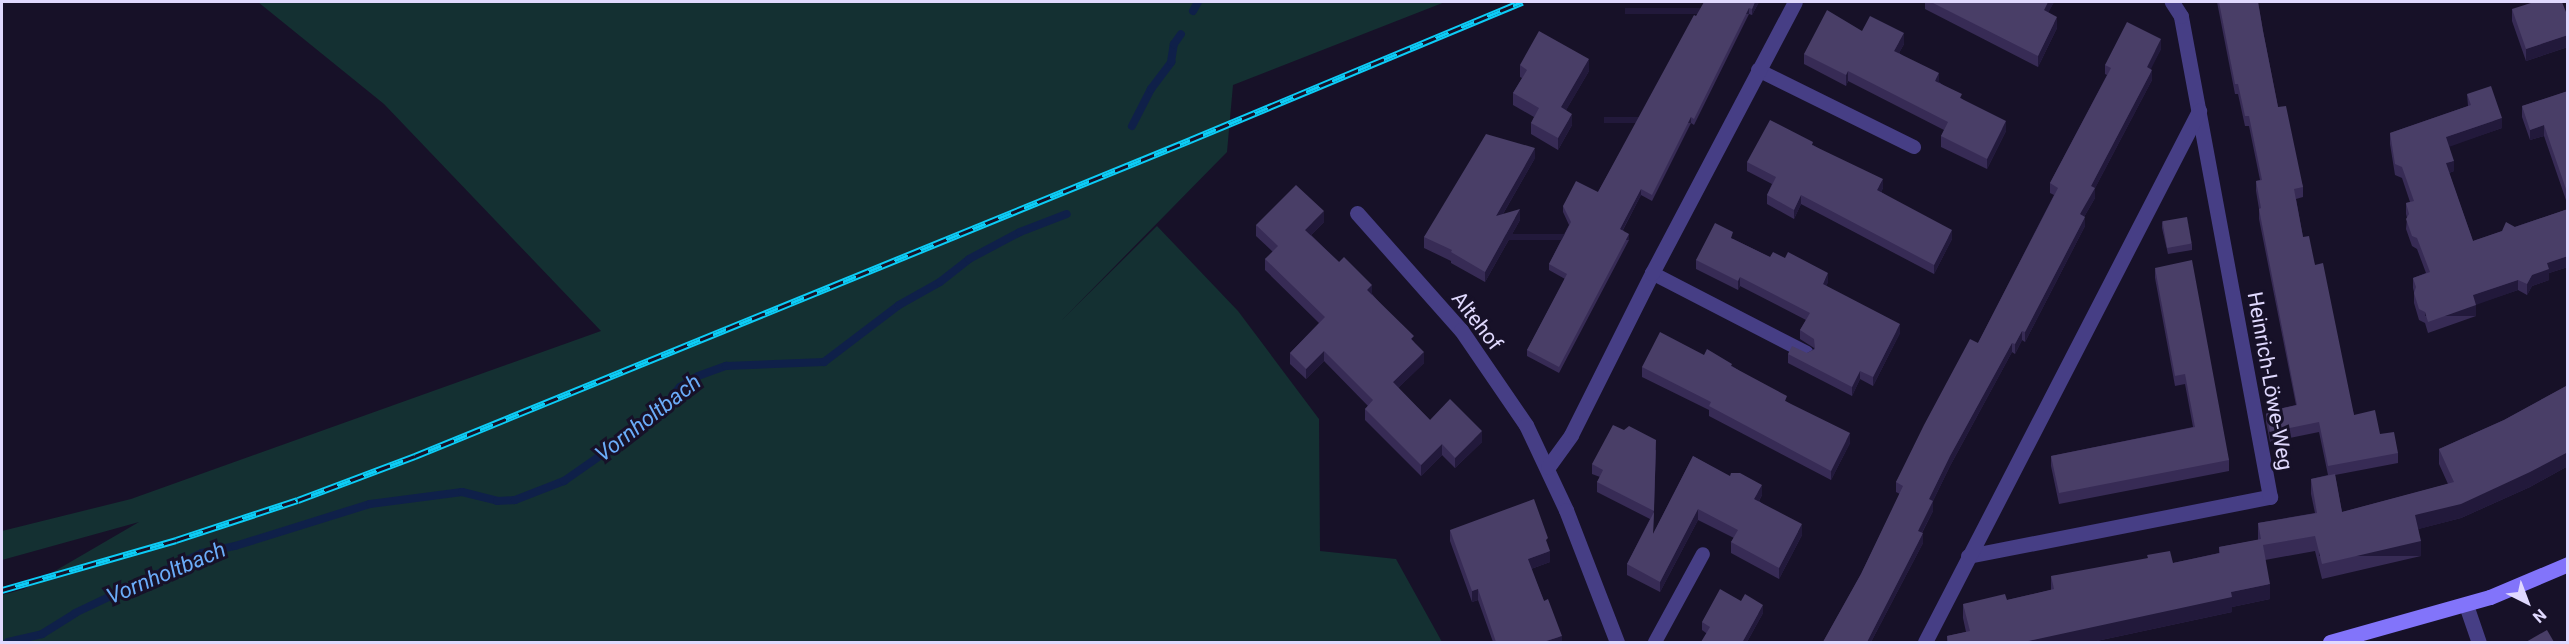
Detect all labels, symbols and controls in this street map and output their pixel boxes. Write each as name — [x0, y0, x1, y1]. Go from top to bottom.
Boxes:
street label: Altehof — [1446, 287, 1508, 355]
street label: Heinrich-Löwe-Weg — [2242, 290, 2298, 472]
water label: Vornholtbach — [590, 369, 706, 467]
water label: Vornholtbach — [102, 536, 230, 610]
north arrow — [2497, 572, 2557, 632]
text: N — [2529, 605, 2550, 627]

